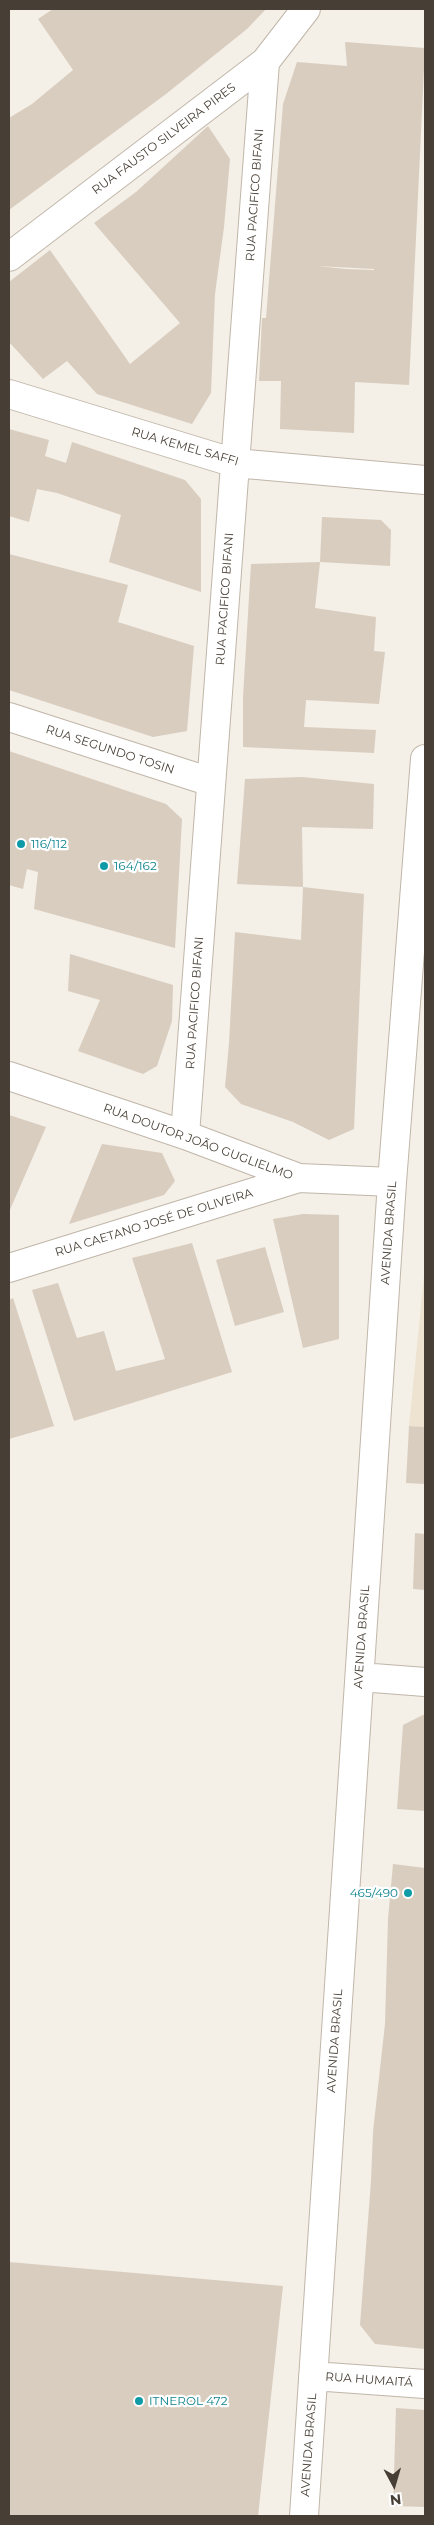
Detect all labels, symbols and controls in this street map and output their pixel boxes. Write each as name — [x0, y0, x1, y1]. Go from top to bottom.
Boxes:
street label: RUA FAUSTO SILVEIRA PIRES — [89, 80, 239, 198]
street label: RUA PACIFICO BIFANI — [243, 128, 267, 262]
street label: RUA KEMEL SAFFI — [130, 425, 240, 469]
street label: RUA PACIFICO BIFANI — [213, 532, 237, 666]
street label: RUA SEGUNDO TOSIN — [44, 722, 176, 778]
place label: 116/112 — [31, 837, 67, 851]
marker: 116/112 — [15, 838, 27, 850]
place label: 164/162 — [114, 859, 157, 873]
marker: 164/162 — [98, 860, 110, 872]
street label: RUA PACIFICO BIFANI — [183, 936, 207, 1070]
street label: RUA DOUTOR JOÃO GUGLIELMO — [101, 1101, 295, 1183]
street label: AVENIDA BRASIL — [378, 1181, 400, 1285]
street label: RUA CAETANO JOSÉ DE OLIVEIRA — [53, 1186, 255, 1260]
street label: AVENIDA BRASIL — [351, 1585, 373, 1689]
place label: 465/490 — [350, 1886, 398, 1900]
marker: 465/490 — [402, 1887, 414, 1899]
street label: AVENIDA BRASIL — [324, 1989, 346, 2093]
street label: RUA HUMAITÁ — [325, 2370, 413, 2390]
street label: AVENIDA BRASIL — [298, 2393, 320, 2497]
place label: ITNEROL 472 — [149, 2394, 227, 2408]
marker: ITNEROL 472 — [133, 2395, 145, 2407]
north arrow — [369, 2460, 419, 2510]
text: N — [389, 2490, 402, 2509]

